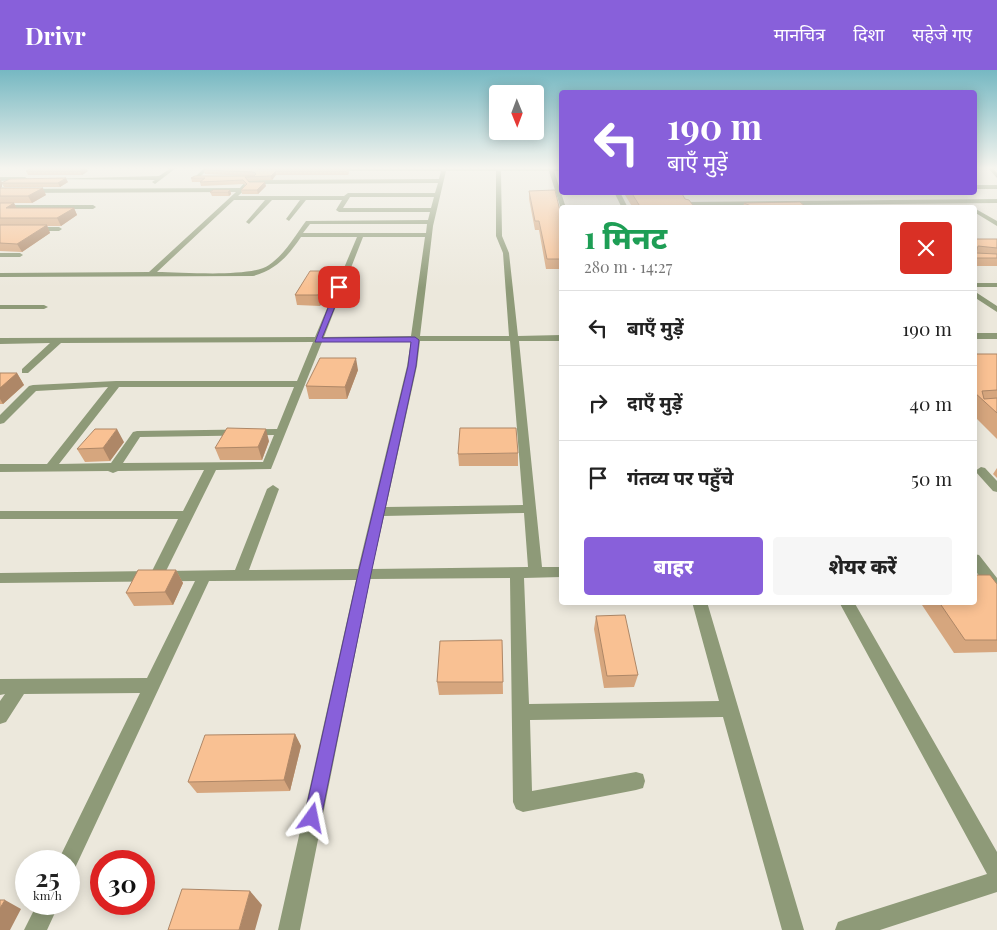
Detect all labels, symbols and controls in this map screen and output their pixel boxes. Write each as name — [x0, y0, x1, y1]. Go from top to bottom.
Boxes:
text: Drivr — [25, 19, 86, 51]
text: मानचित्र — [774, 22, 825, 46]
text: दिशा — [853, 22, 884, 46]
text: सहेजे गए — [912, 22, 972, 46]
north arrow — [489, 85, 544, 140]
map controls — [489, 85, 544, 140]
text: 190 m — [667, 102, 762, 149]
icon: left — [584, 110, 649, 175]
text: बाएँ मुड़ें — [667, 147, 728, 177]
text: 1 मिनट — [584, 217, 667, 257]
button: close — [900, 222, 952, 274]
text: 280 m · 14:27 — [584, 256, 672, 277]
pin — [318, 266, 360, 308]
icon: arrive — [325, 273, 353, 301]
icon: left — [584, 314, 612, 342]
text: बाएँ मुड़ें — [627, 314, 684, 340]
text: 190 m — [902, 315, 952, 341]
icon: right — [584, 389, 612, 417]
text: दाएँ मुड़ें — [627, 389, 682, 415]
text: 40 m — [910, 390, 952, 416]
icon: arrive — [584, 464, 612, 492]
text: गंतव्य पर पहुँचे — [627, 464, 734, 490]
text: 50 m — [911, 465, 952, 491]
button: बाहर — [584, 537, 763, 595]
button: शेयर करें — [773, 537, 952, 595]
position arrow — [285, 791, 337, 843]
speed limit sign: 30 — [90, 850, 155, 915]
text: 25 — [35, 860, 60, 893]
text: km/h — [33, 887, 62, 903]

